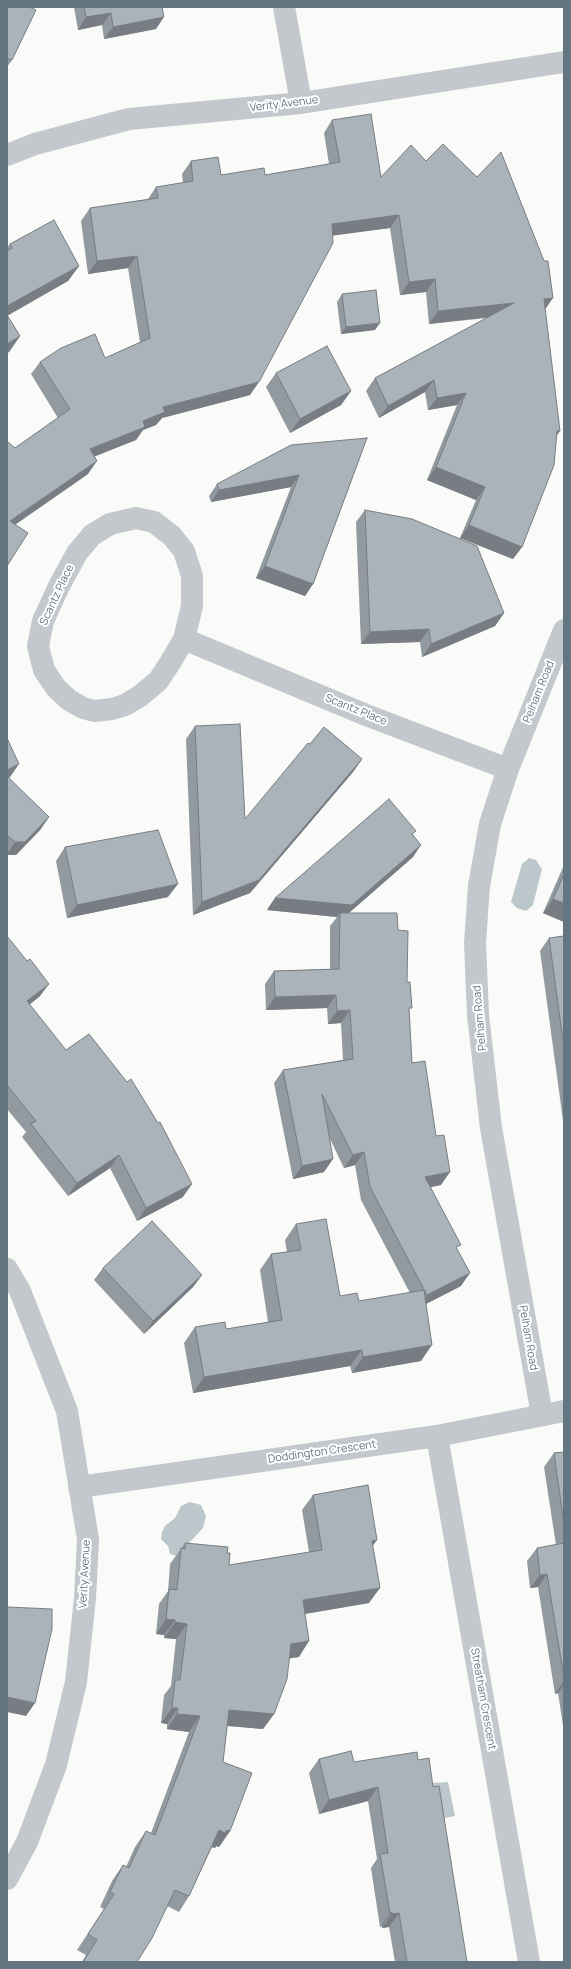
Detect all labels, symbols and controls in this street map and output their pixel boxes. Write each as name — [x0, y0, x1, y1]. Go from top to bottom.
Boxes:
street label: Verity Avenue — [249, 93, 319, 115]
street label: Scantz Place — [37, 562, 77, 628]
street label: Pelham Road — [521, 659, 557, 725]
street label: Scantz Place — [323, 692, 389, 728]
street label: Pelham Road — [471, 985, 489, 1051]
street label: Pelham Road — [516, 1304, 540, 1372]
street label: Doddington Crescent — [267, 1438, 377, 1466]
street label: Verity Avenue — [77, 1539, 93, 1609]
street label: Streatham Crescent — [468, 1647, 498, 1751]

